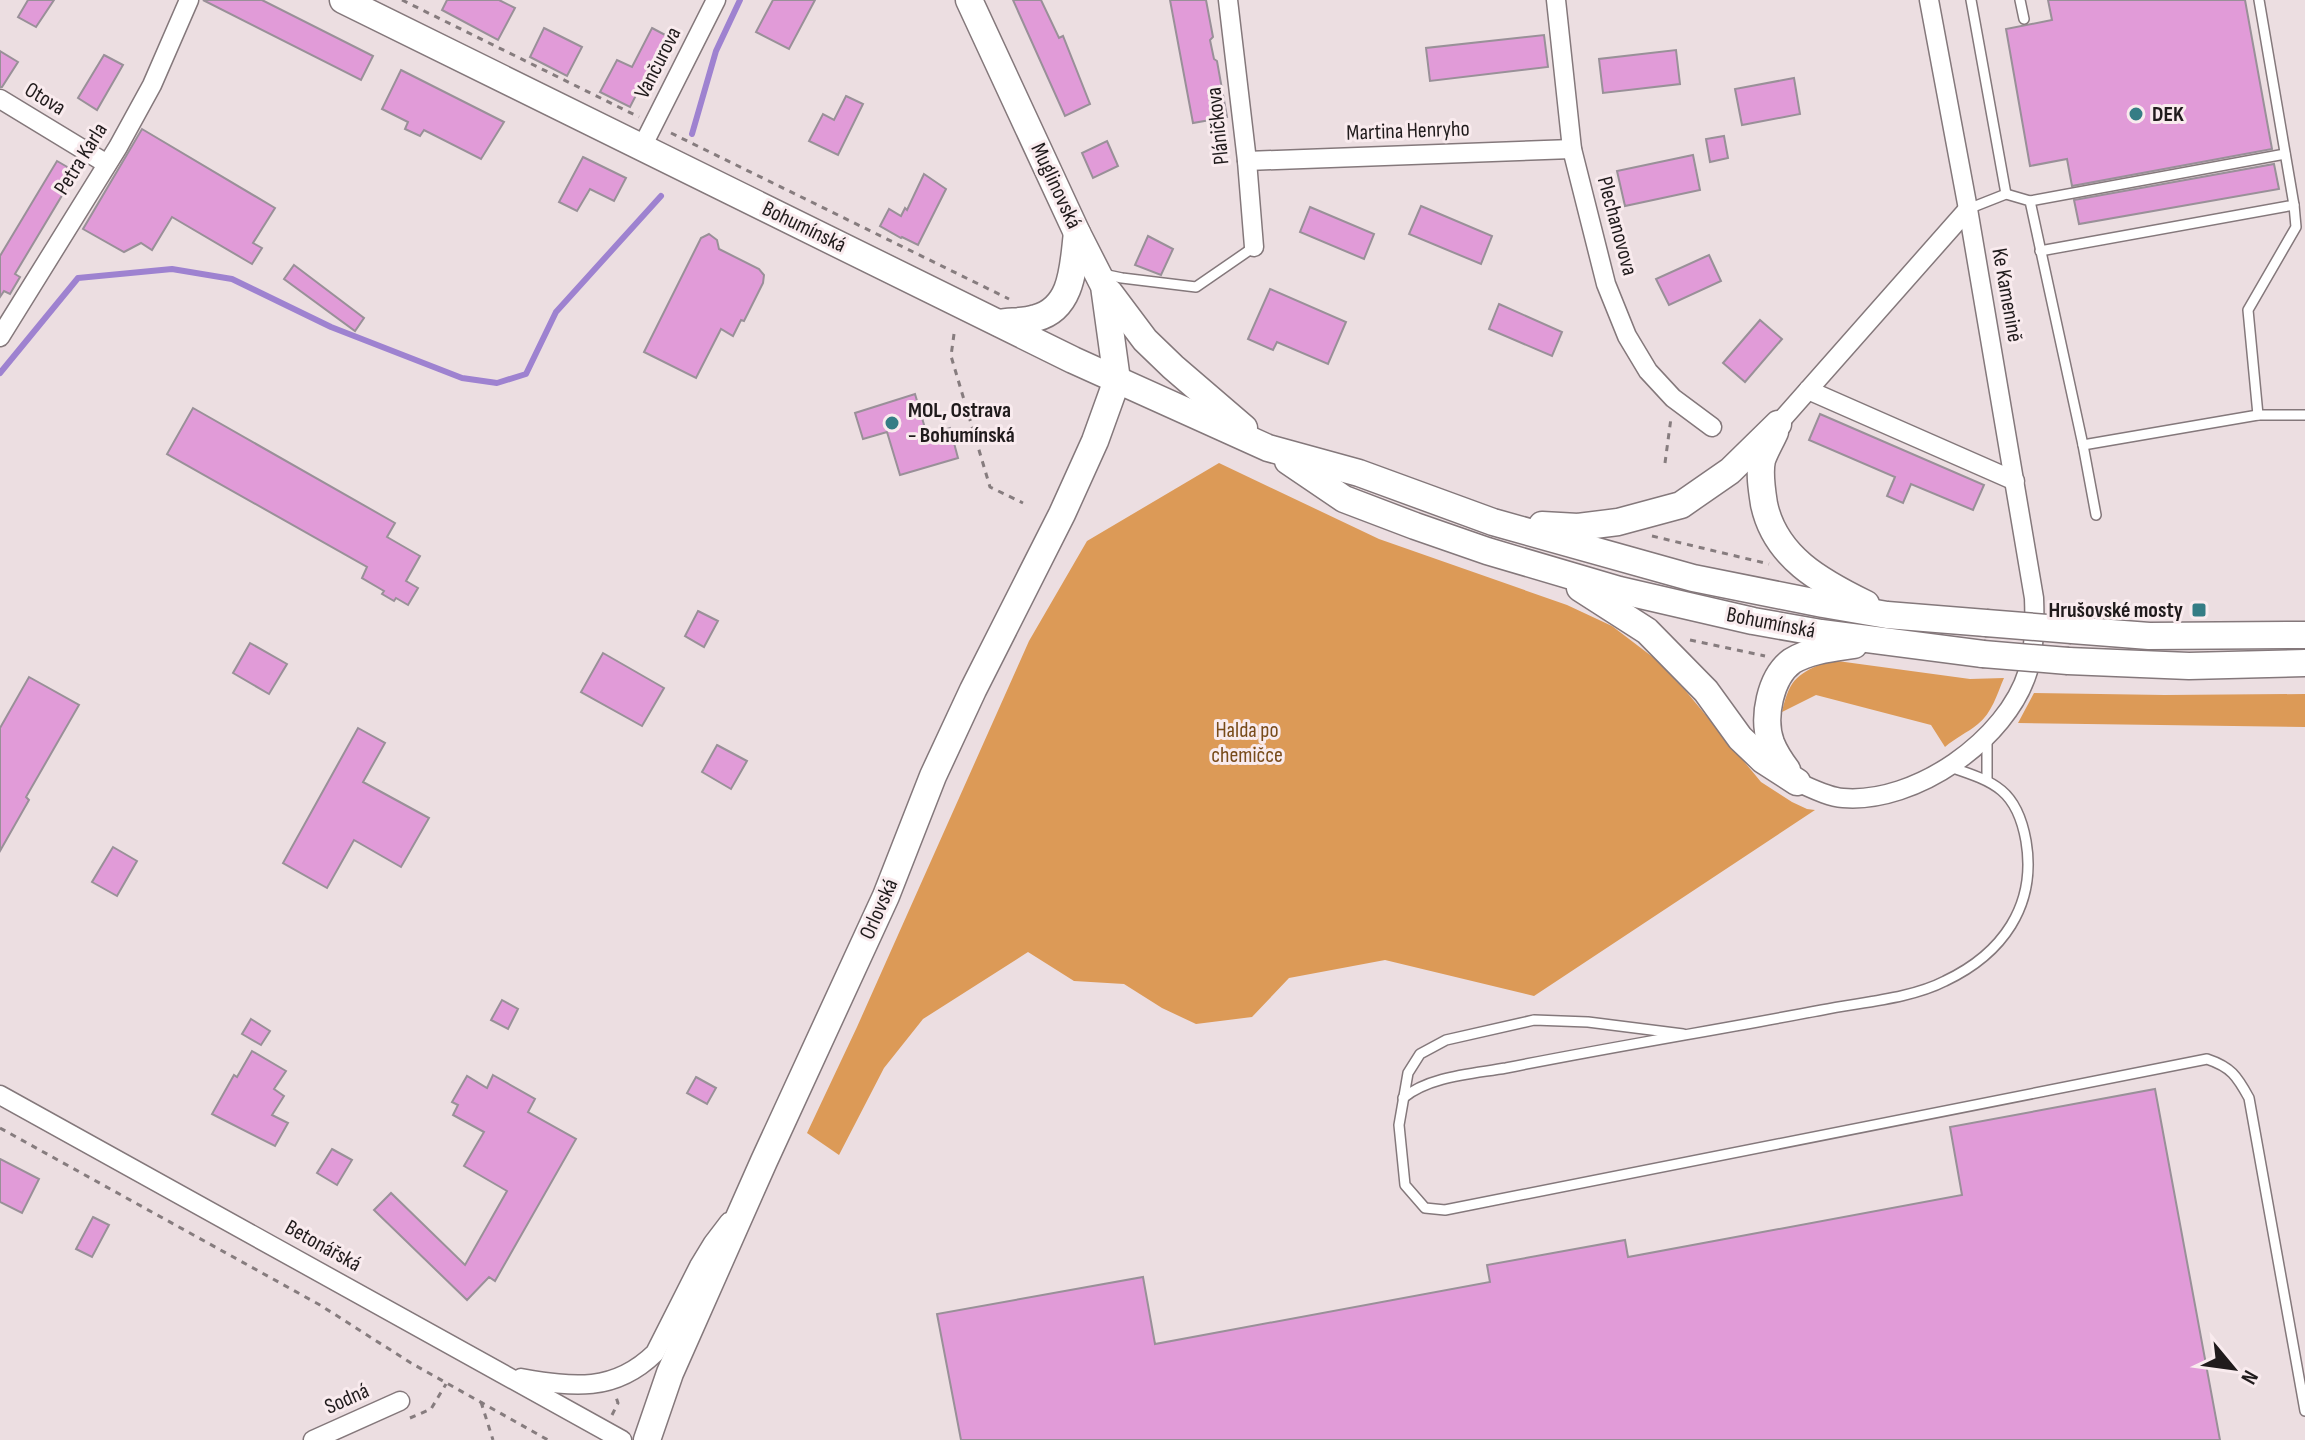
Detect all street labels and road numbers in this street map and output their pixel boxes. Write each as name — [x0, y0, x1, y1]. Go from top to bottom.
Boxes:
street label: Vančurova — [629, 23, 687, 103]
street label: Otova — [20, 76, 70, 122]
street label: Pláničkova — [1201, 86, 1235, 166]
street label: Martina Henryho — [1346, 115, 1470, 147]
street label: Petra Karla — [48, 118, 114, 200]
street label: Muglinovská — [1024, 139, 1088, 233]
street label: Plechanovova — [1591, 174, 1643, 278]
street label: Bohumínská — [758, 195, 850, 259]
street label: Ke Kamenině — [1985, 246, 2029, 344]
street label: Bohumínská — [1724, 601, 1818, 645]
street label: Orlovská — [854, 875, 904, 943]
street label: Betonářská — [280, 1214, 366, 1278]
street label: Sodná — [321, 1377, 373, 1421]

